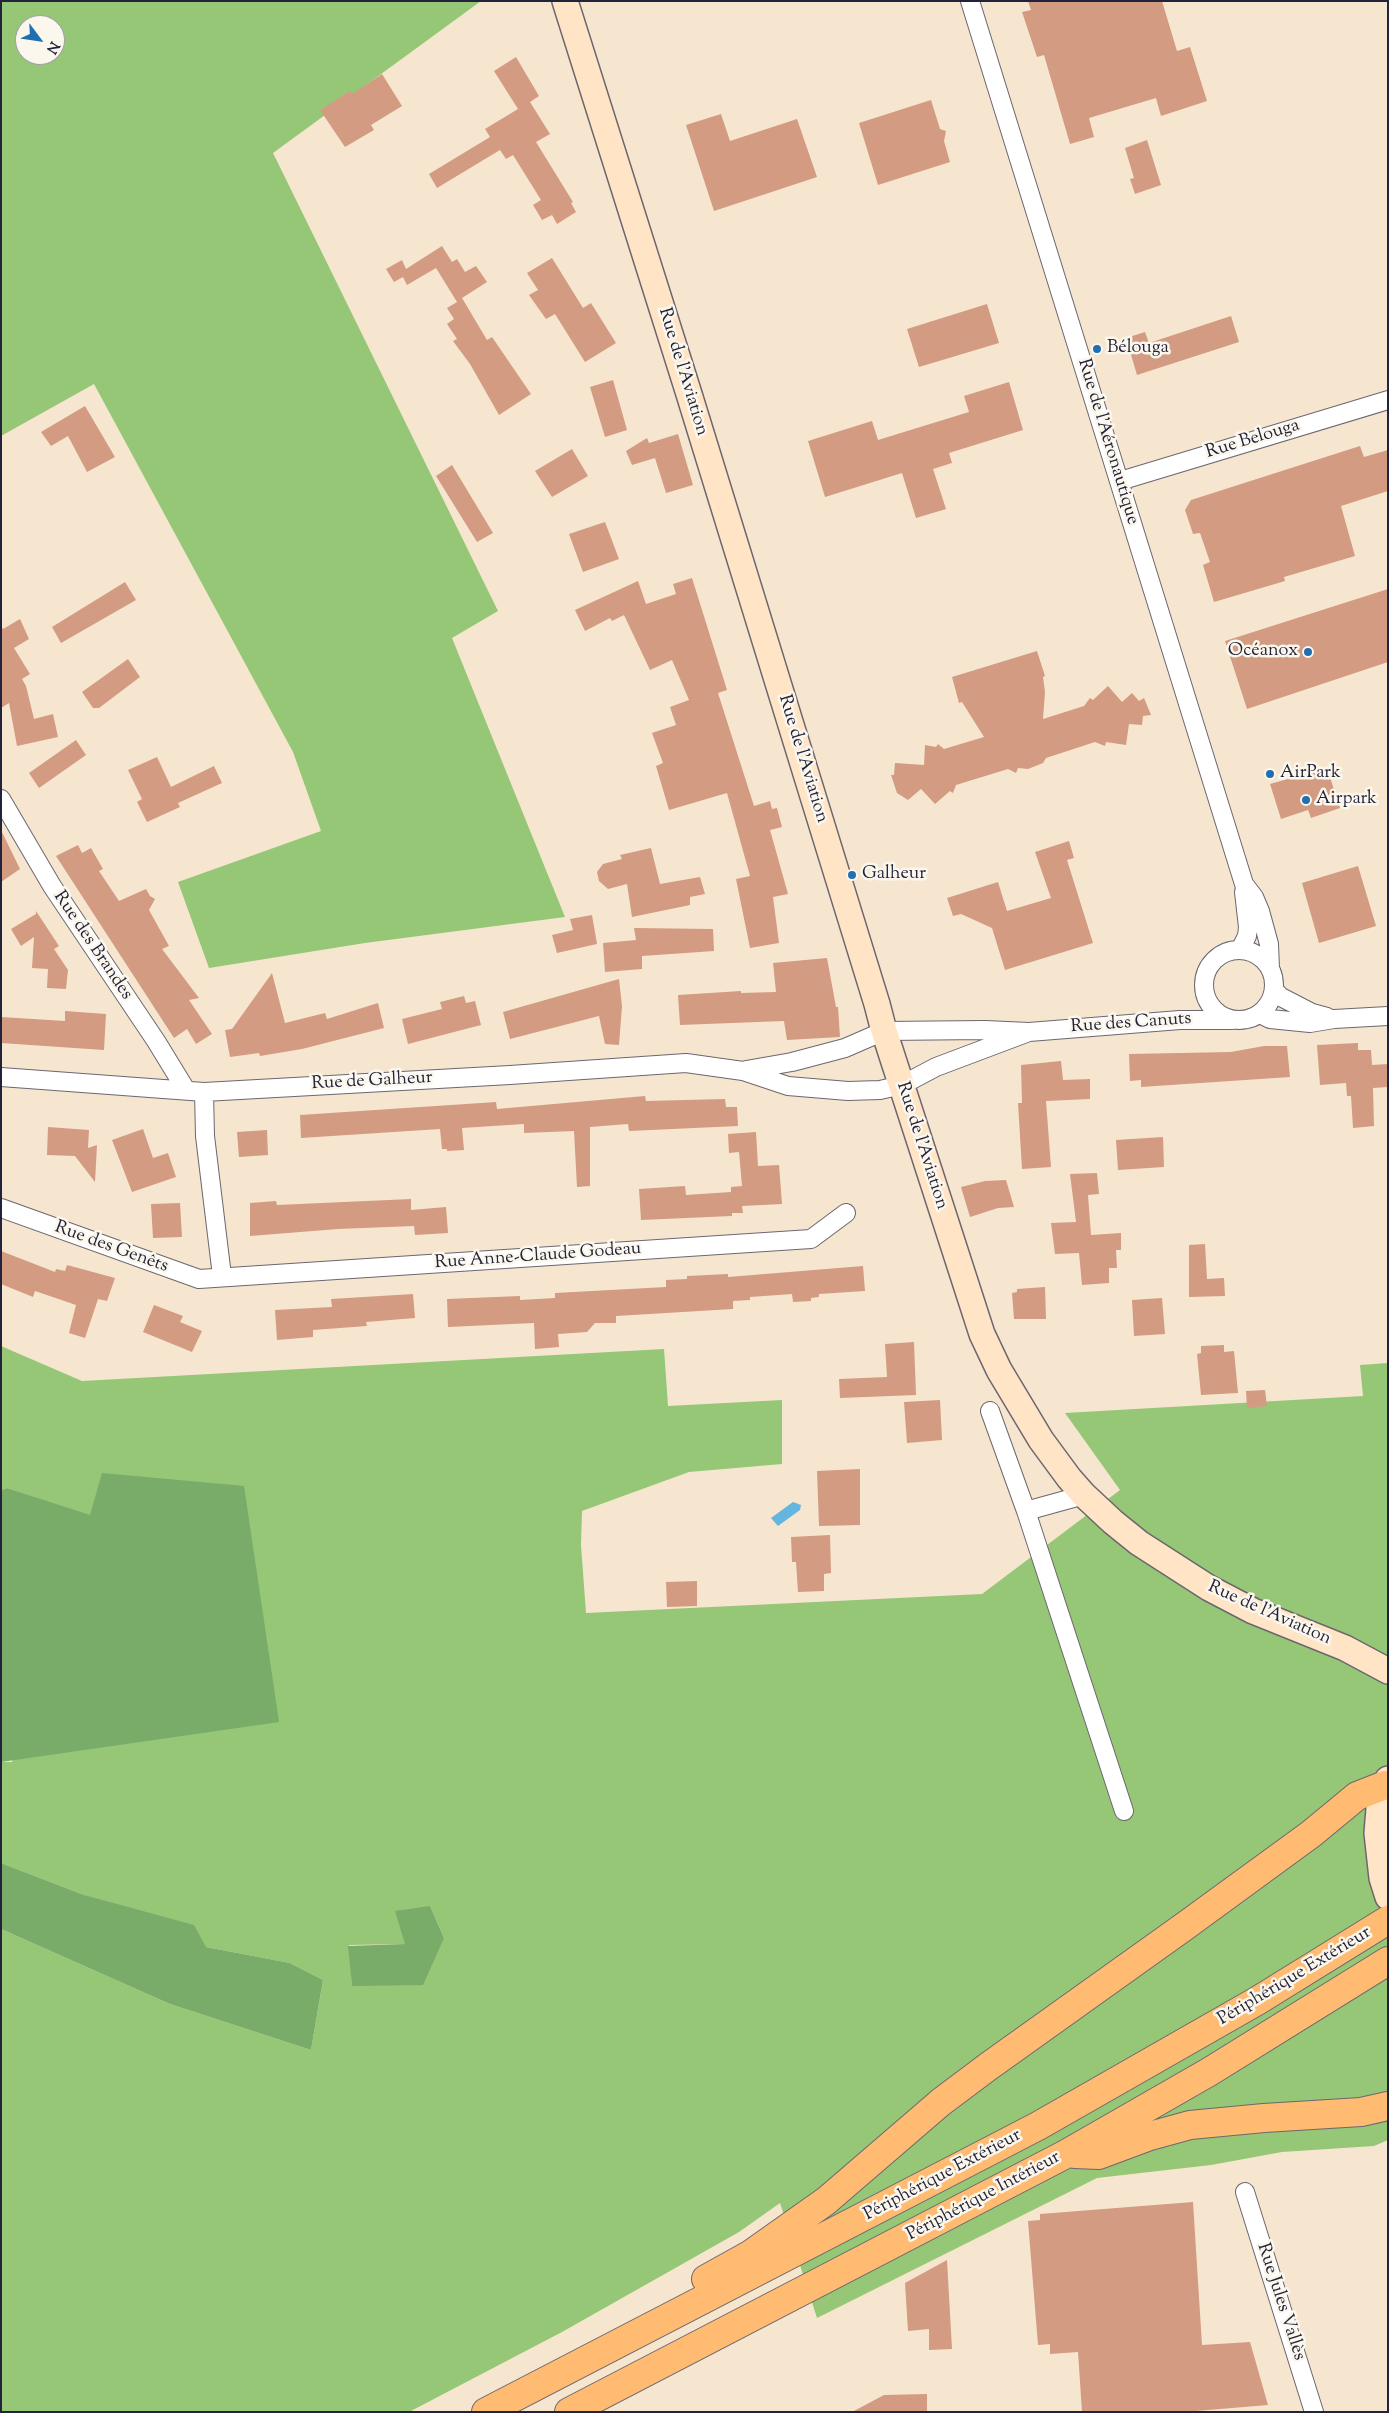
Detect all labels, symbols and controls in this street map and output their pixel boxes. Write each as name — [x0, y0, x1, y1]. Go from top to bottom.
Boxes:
north arrow — [15, 15, 65, 65]
text: N — [41, 37, 63, 57]
street label: Rue de l'Aviation — [652, 305, 712, 439]
place label: Bélouga — [1107, 338, 1169, 360]
marker: Bélouga — [1091, 343, 1103, 355]
street label: Rue de l'Aéronautique — [1071, 356, 1143, 528]
street label: Rue Belouga — [1204, 416, 1302, 464]
place label: Océanox — [1228, 641, 1298, 663]
marker: Océanox — [1302, 646, 1314, 658]
street label: Rue de l'Aviation — [772, 692, 832, 826]
place label: AirPark — [1280, 763, 1341, 785]
marker: AirPark — [1264, 768, 1276, 780]
place label: Airpark — [1316, 789, 1377, 811]
marker: Airpark — [1300, 794, 1312, 806]
place label: Galheur — [862, 864, 926, 886]
marker: Galheur — [846, 869, 858, 881]
street label: Rue des Brandes — [48, 887, 136, 1005]
street label: Rue des Canuts — [1070, 1009, 1192, 1039]
street label: Rue de Galheur — [311, 1068, 433, 1096]
street label: Rue de l'Aviation — [890, 1080, 952, 1212]
street label: Rue des Genêts — [51, 1217, 171, 1279]
street label: Rue Anne-Claude Godeau — [434, 1239, 642, 1275]
street label: Rue de l'Aviation — [1204, 1577, 1334, 1651]
street label: Périphérique Extérieur — [1215, 1923, 1375, 2031]
street label: Périphérique Extérieur — [861, 2125, 1025, 2227]
street label: Périphérique Intérieur — [904, 2147, 1064, 2247]
street label: Rue Jules Vallès — [1251, 2241, 1309, 2363]

